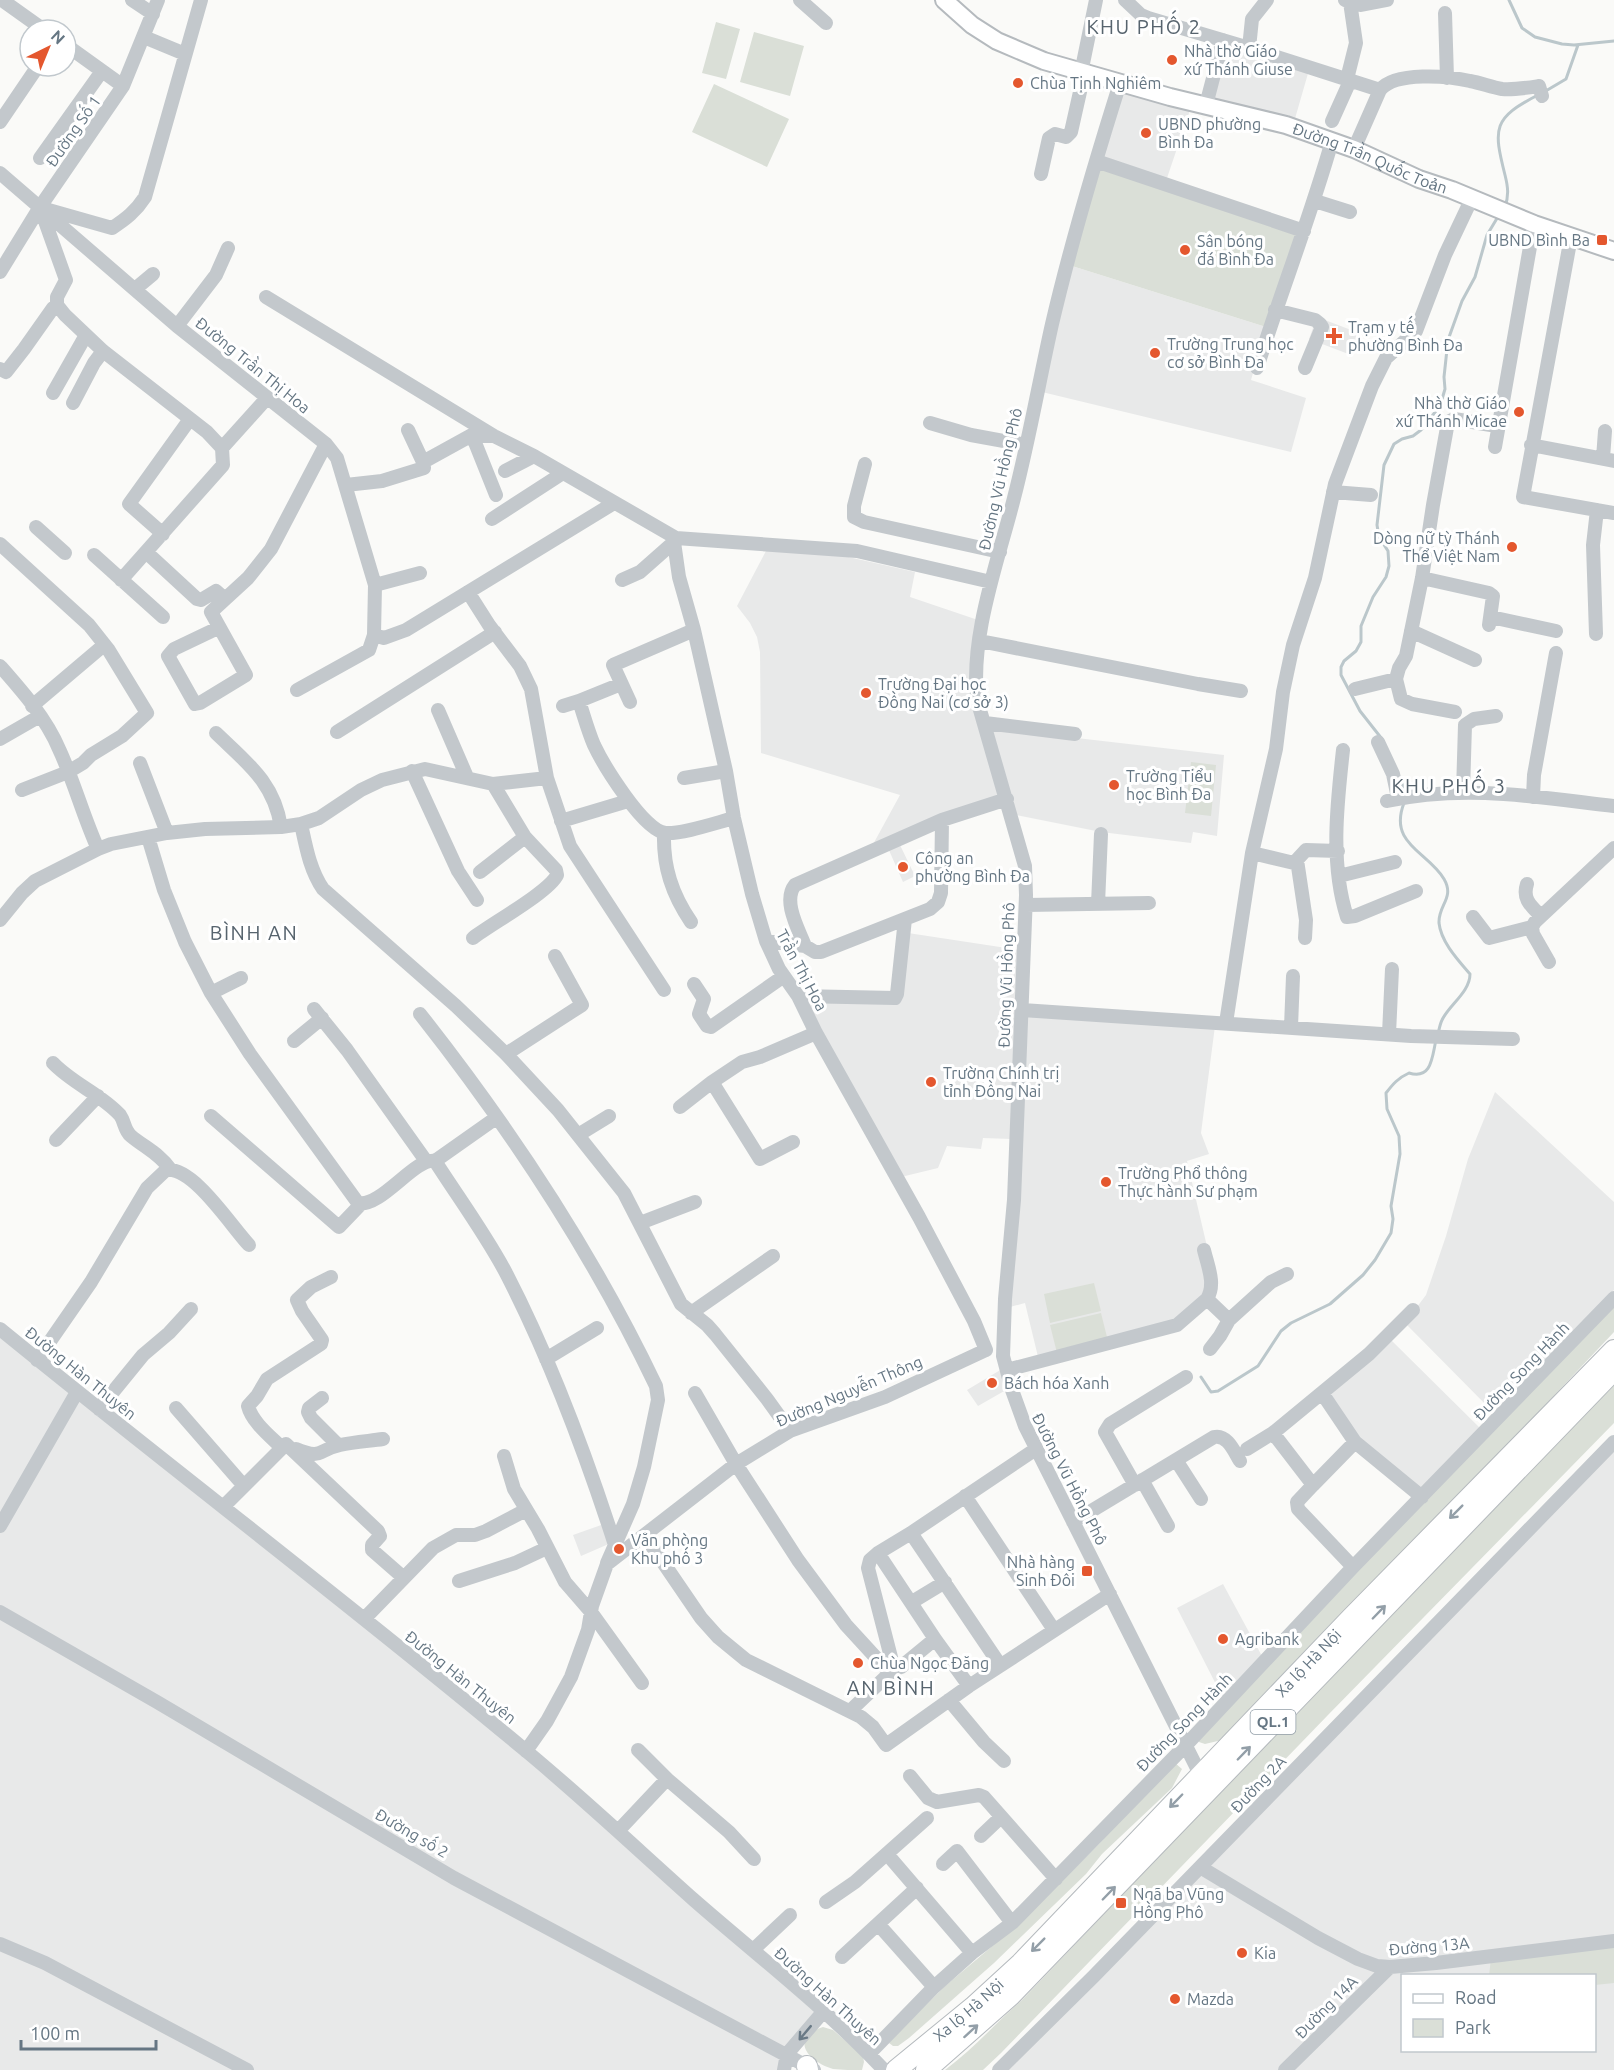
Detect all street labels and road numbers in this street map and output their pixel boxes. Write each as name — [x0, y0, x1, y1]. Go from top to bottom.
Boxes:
street label: Đường Số 1 — [39, 90, 104, 170]
street label: Đường Trần Quốc Toản — [1290, 119, 1450, 197]
street label: Đường Trần Thị Hoa — [192, 311, 316, 417]
street label: Đường Vũ Hồng Phô — [972, 405, 1025, 552]
street label: Đường Vũ Hồng Phô — [992, 902, 1018, 1048]
street label: Trần Thị Hoa — [773, 925, 834, 1014]
street label: Đường Song Hành — [1469, 1318, 1573, 1424]
street label: Đường Hàn Thuyên — [22, 1323, 140, 1423]
street label: Đường Nguyễn Thông — [772, 1349, 925, 1430]
street label: Đường Vũ Hồng Phô — [1029, 1409, 1114, 1548]
street label: Xa lộ Hà Nội — [1272, 1625, 1345, 1700]
street label: Đường Hàn Thuyên — [402, 1627, 520, 1727]
street label: Đường Song Hành — [1132, 1669, 1236, 1775]
road number: QL.1 — [1250, 1710, 1296, 1734]
street label: Đường 2A — [1227, 1751, 1290, 1816]
street label: Đường số 2 — [372, 1802, 453, 1861]
street label: Đường 13A — [1388, 1933, 1471, 1958]
street label: Đường Hàn Thuyên — [771, 1943, 885, 2049]
street label: Đường 14A — [1291, 1972, 1361, 2042]
street label: Xa lộ Hà Nội — [929, 1975, 1007, 2045]

